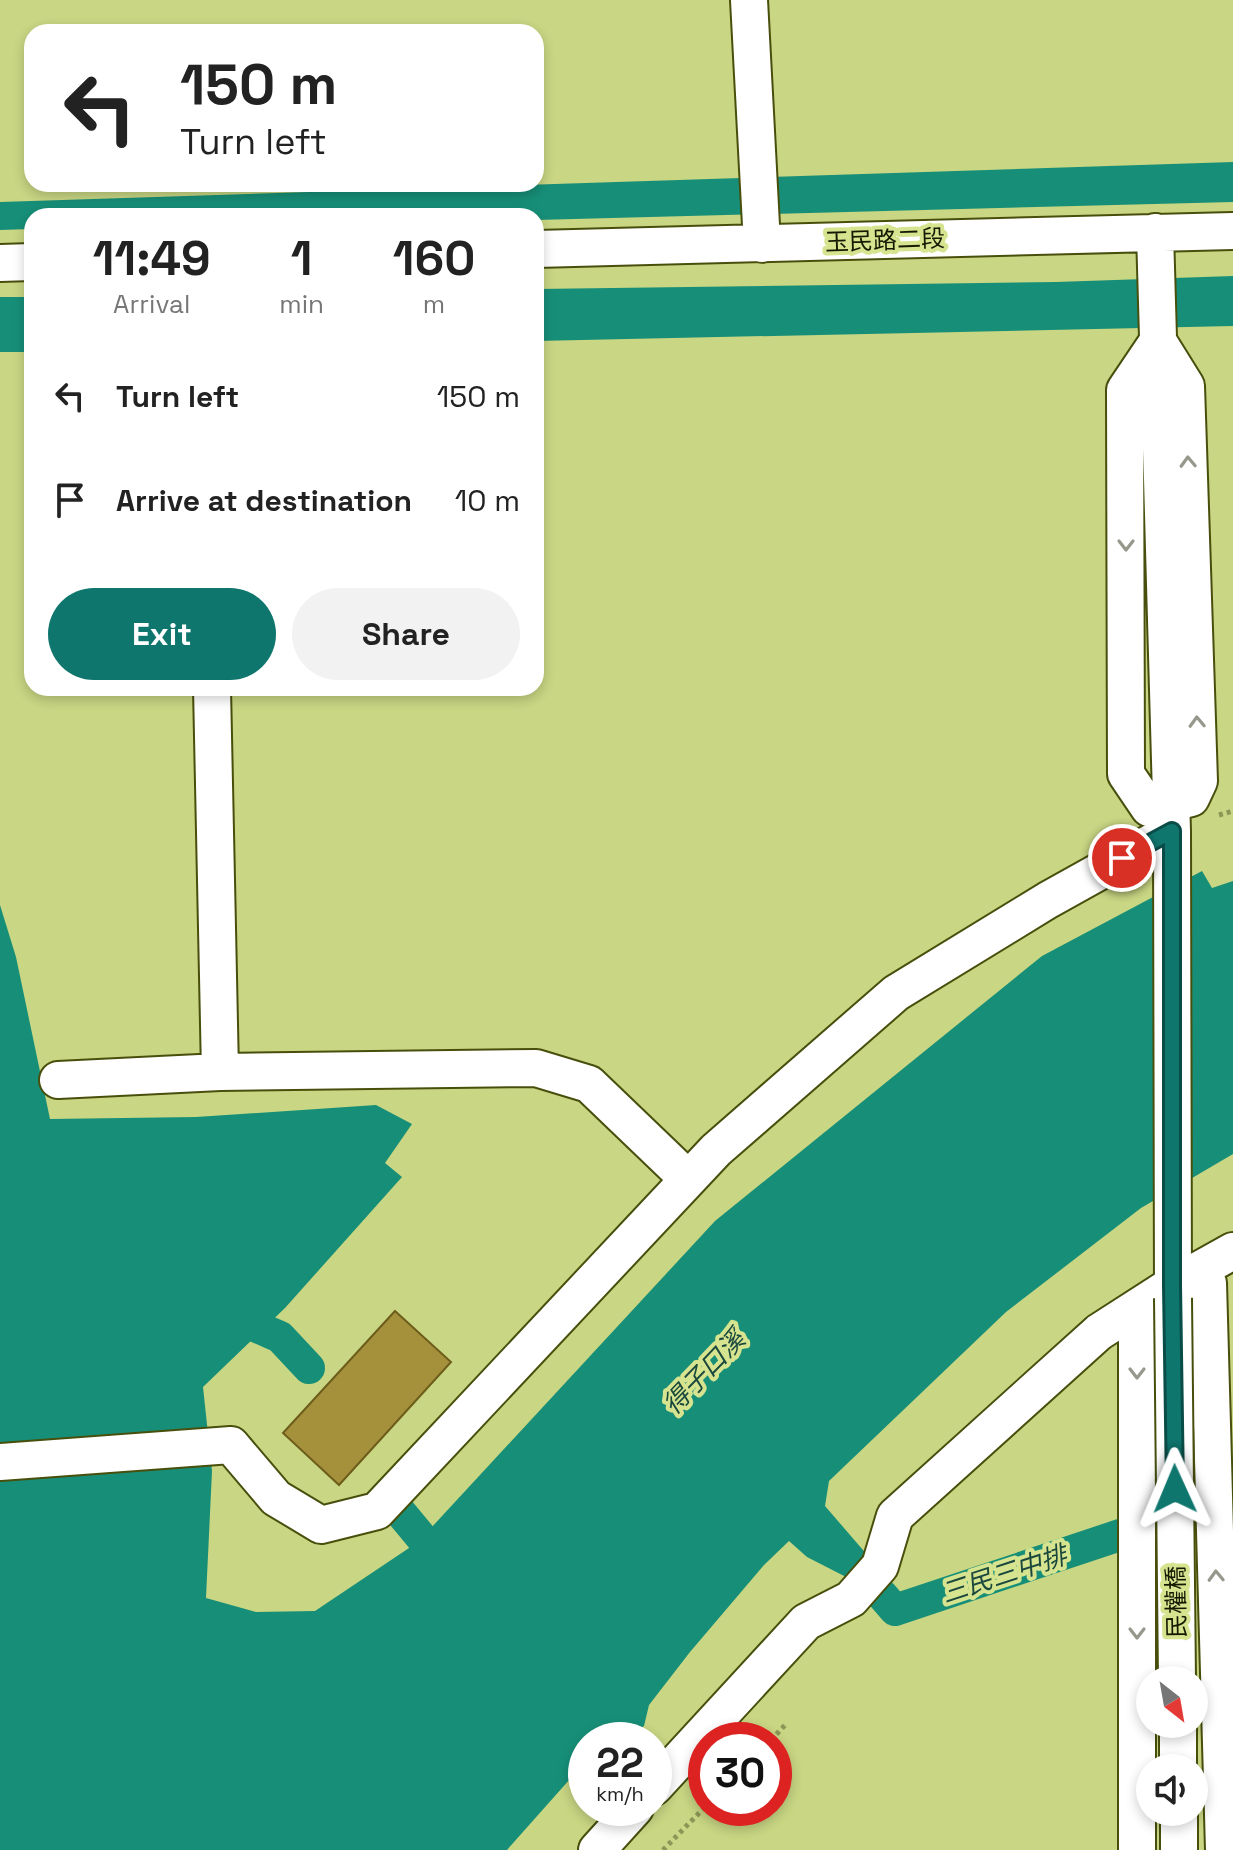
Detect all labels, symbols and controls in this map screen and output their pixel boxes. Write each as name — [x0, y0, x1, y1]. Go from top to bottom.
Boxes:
text: 150 m — [180, 49, 337, 120]
icon: left — [48, 56, 152, 160]
text: Turn left — [180, 119, 327, 165]
street label: 玉民路二段 — [824, 222, 946, 258]
text: 11:49 — [93, 228, 211, 289]
text: 1 — [291, 228, 313, 289]
text: 160 — [393, 228, 475, 289]
text: Arrival — [113, 287, 190, 321]
text: min — [279, 287, 324, 321]
text: m — [423, 287, 445, 321]
icon: left — [48, 374, 92, 418]
text: Turn left — [116, 377, 239, 416]
text: 150 m — [437, 377, 520, 416]
one-way arrow — [1180, 455, 1197, 468]
icon: arrive — [48, 478, 92, 522]
text: Arrive at destination — [116, 481, 412, 520]
text: 10 m — [455, 481, 520, 520]
one-way arrow — [1117, 539, 1135, 552]
button: Exit — [48, 588, 276, 680]
button: Share — [292, 588, 520, 680]
one-way arrow — [1188, 715, 1205, 728]
pin — [1088, 824, 1156, 892]
icon: arrive — [1100, 836, 1144, 880]
water label: 得子口溪 — [656, 1320, 755, 1421]
one-way arrow — [1128, 1367, 1146, 1380]
position arrow — [1133, 1447, 1217, 1531]
water label: 三民三中排 — [937, 1537, 1074, 1610]
street label: 民權橋 — [1160, 1566, 1192, 1638]
one-way arrow — [1207, 1569, 1225, 1582]
one-way arrow — [1128, 1627, 1146, 1640]
north arrow — [1136, 1666, 1208, 1738]
map controls — [1136, 1666, 1208, 1826]
speed limit sign: 30 — [688, 1722, 792, 1826]
text: 22 — [596, 1738, 644, 1789]
button: sound — [1136, 1754, 1208, 1826]
text: km/h — [596, 1781, 644, 1807]

